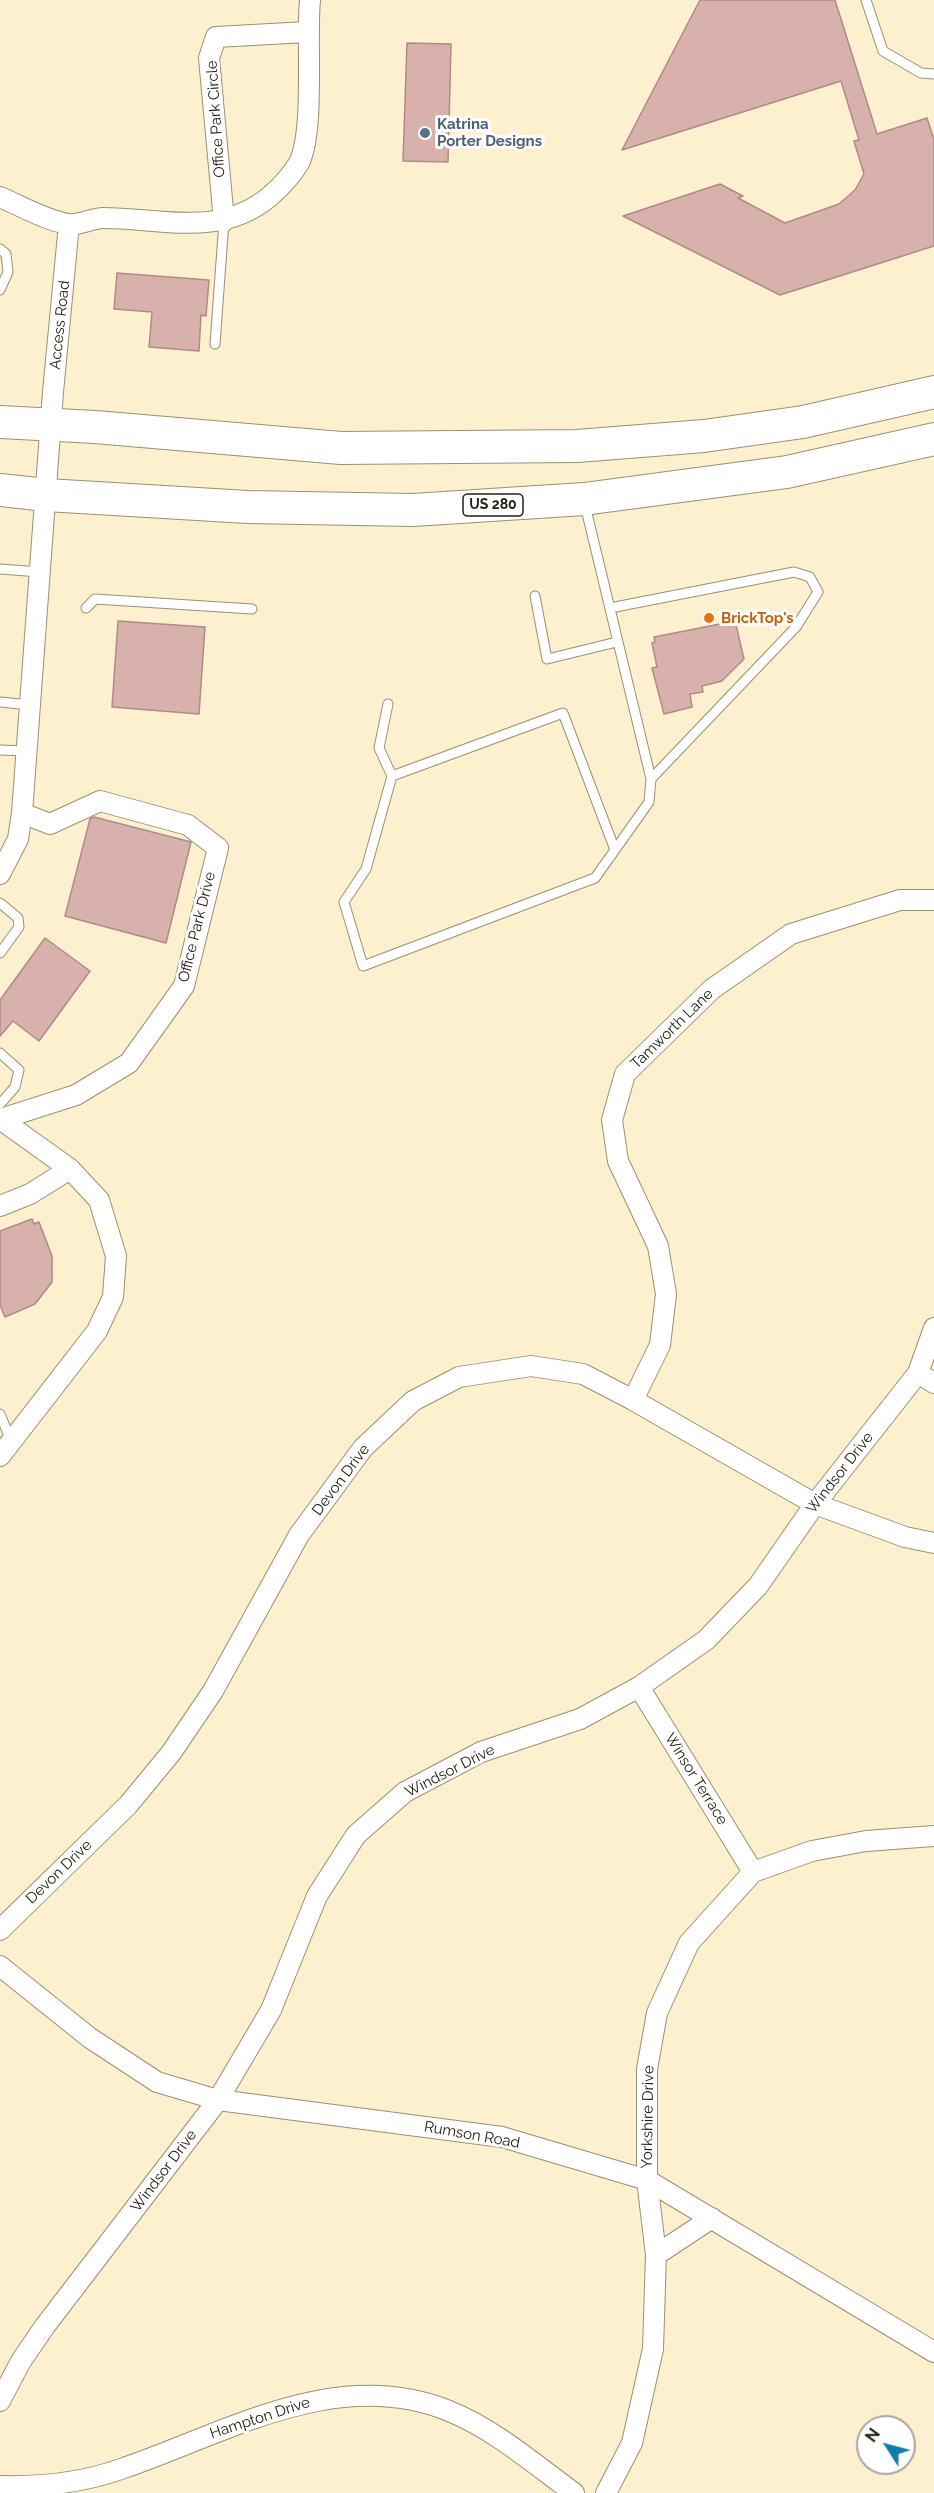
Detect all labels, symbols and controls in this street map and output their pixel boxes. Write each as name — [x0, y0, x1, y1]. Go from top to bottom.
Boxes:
street label: Office Park Circle — [203, 60, 229, 178]
place label: Katrina Porter Designs — [437, 115, 542, 150]
marker: Katrina Porter Designs — [418, 126, 432, 140]
street label: Access Road — [46, 280, 74, 370]
road number: US 280 — [463, 494, 523, 516]
place label: BrickTop's — [721, 609, 794, 627]
marker: BrickTop's — [702, 611, 716, 625]
street label: Office Park Drive — [175, 870, 219, 984]
street label: Tamworth Lane — [627, 985, 717, 1073]
street label: Windsor Drive — [803, 1429, 877, 1517]
street label: Devon Drive — [308, 1441, 374, 1519]
street label: Winsor Terrace — [661, 1730, 731, 1828]
street label: Windsor Drive — [402, 1741, 498, 1801]
street label: Devon Drive — [22, 1836, 96, 1908]
street label: Yorkshire Drive — [638, 2065, 658, 2169]
street label: Rumson Road — [423, 2118, 521, 2152]
street label: Windsor Drive — [127, 2126, 201, 2216]
street label: Hampton Drive — [208, 2393, 312, 2443]
north arrow — [856, 2415, 916, 2475]
text: N — [861, 2425, 884, 2446]

